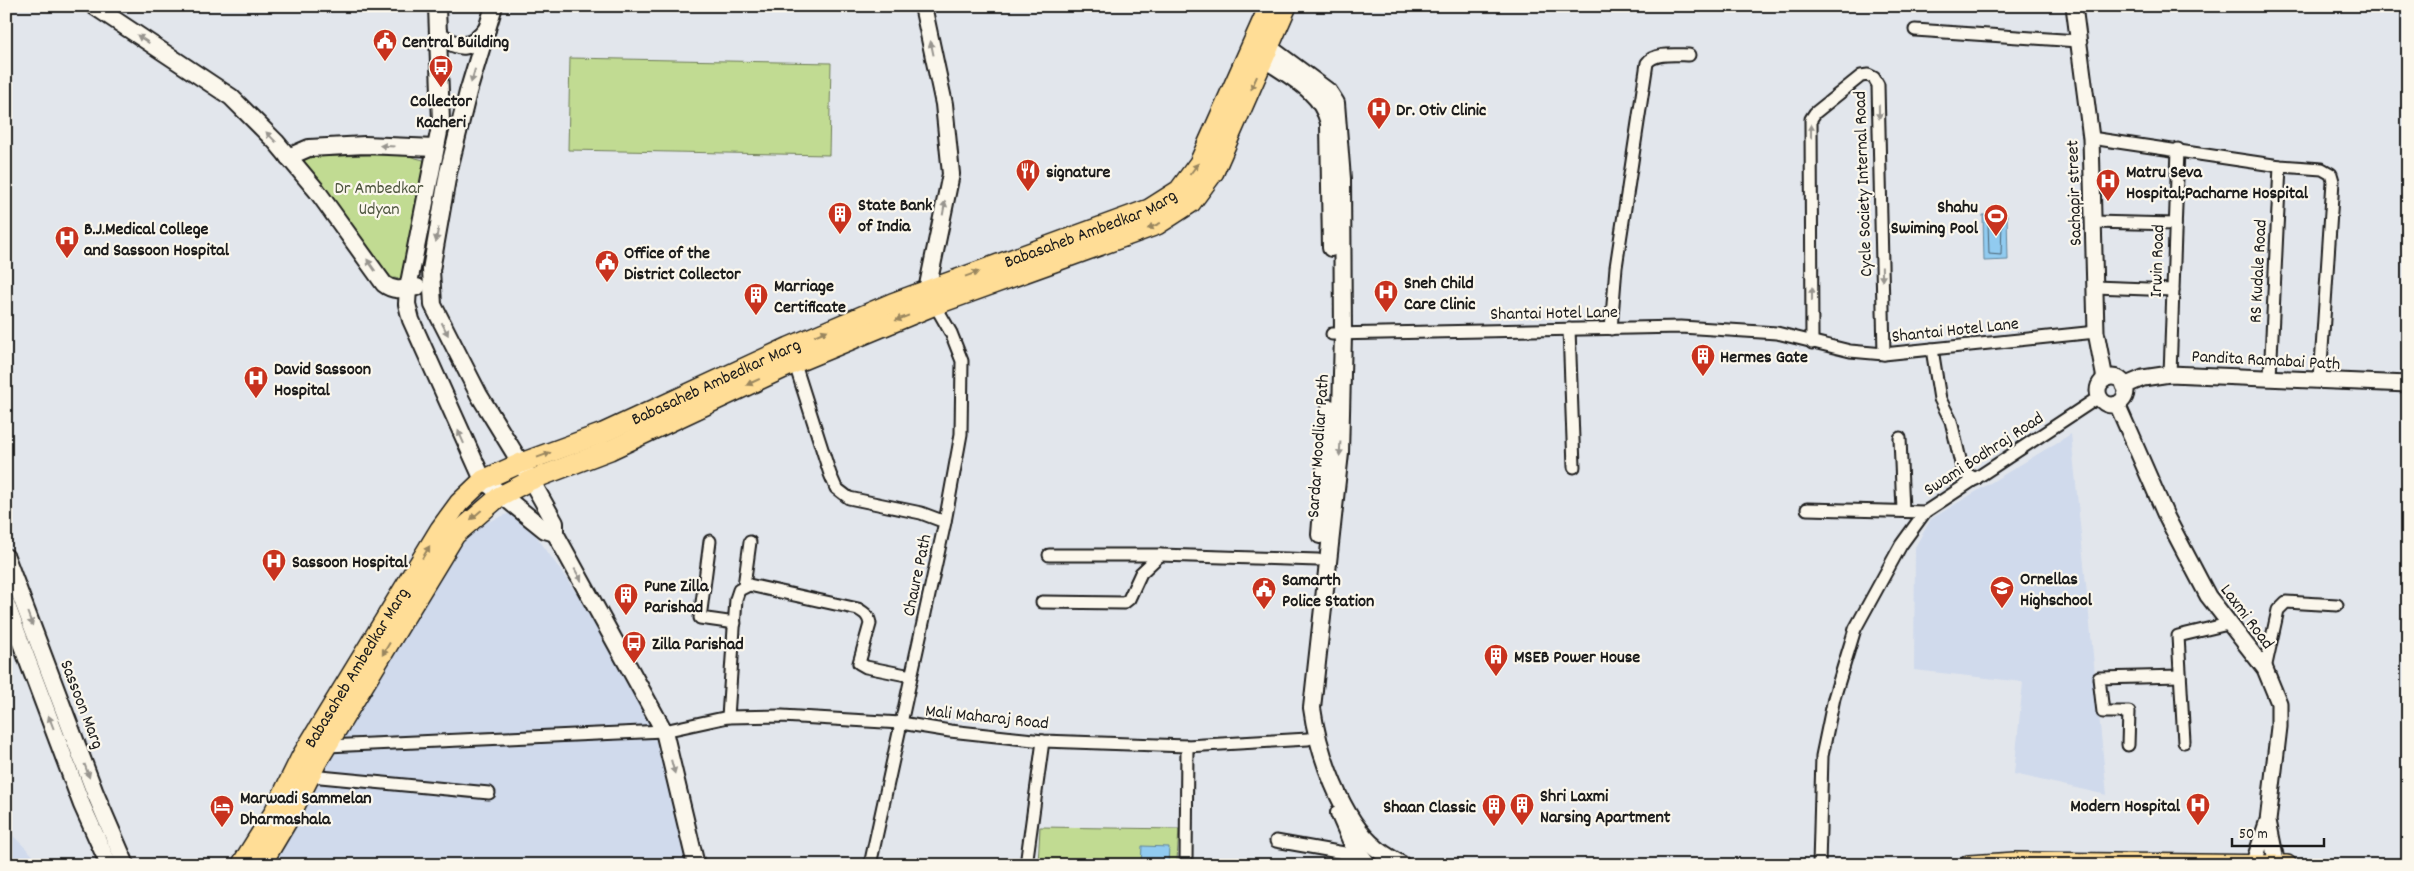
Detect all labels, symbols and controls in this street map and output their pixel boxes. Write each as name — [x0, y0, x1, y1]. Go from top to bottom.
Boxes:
public building icon: Central Building — [372, 28, 398, 62]
place label: Central Building — [402, 31, 509, 56]
one-way arrow — [136, 34, 150, 44]
one-way arrow — [928, 41, 936, 56]
bus stop icon: Collector Kacheri — [428, 54, 454, 88]
one-way arrow — [468, 69, 476, 84]
one-way arrow — [1250, 76, 1258, 90]
place label: Collector Kacheri — [410, 90, 472, 136]
street label: Cycle Society Internal Road — [1849, 90, 1880, 277]
hospital icon: Dr. Otiv Clinic — [1366, 96, 1392, 130]
place label: Dr. Otiv Clinic — [1396, 99, 1486, 124]
one-way arrow — [1875, 104, 1883, 120]
one-way arrow — [1807, 123, 1815, 139]
one-way arrow — [265, 131, 277, 143]
street label: Sachapir street — [2061, 139, 2090, 246]
one-way arrow — [378, 142, 394, 150]
restaurant icon: signature — [1015, 158, 1041, 192]
place label: signature — [1046, 161, 1111, 186]
place label: Matru Seva Hospital;Pacharne Hospital — [2126, 161, 2309, 207]
one-way arrow — [1189, 163, 1200, 176]
hospital icon: Matru Seva Hospital;Pacharne Hospital — [2095, 168, 2121, 202]
park label: Dr Ambedkar Udyan — [335, 177, 424, 223]
street label: Babasaheb Ambedkar Marg — [1001, 184, 1183, 276]
place label: State Bank of India — [858, 194, 933, 240]
place label: Shahu Swiming Pool — [1891, 196, 1979, 242]
one-way arrow — [941, 200, 949, 216]
building icon: State Bank of India — [827, 201, 853, 235]
sports icon: Shahu Swiming Pool — [1983, 203, 2009, 237]
place label: B.J.Medical College and Sassoon Hospital — [84, 218, 230, 264]
street label: RS Kudale Road — [2244, 219, 2275, 324]
one-way arrow — [1146, 221, 1161, 230]
street label: Irwin Road — [2145, 224, 2172, 298]
hospital icon: B.J.Medical College and Sassoon Hospital — [54, 225, 80, 259]
one-way arrow — [433, 227, 441, 243]
place label: Office of the District Collector — [624, 242, 741, 288]
public building icon: Office of the District Collector — [594, 249, 620, 283]
one-way arrow — [366, 259, 376, 272]
one-way arrow — [1878, 266, 1886, 282]
one-way arrow — [965, 270, 980, 278]
place label: Sneh Child Care Clinic — [1404, 272, 1475, 318]
place label: Marriage Certificate — [774, 275, 846, 321]
hospital icon: Sneh Child Care Clinic — [1373, 279, 1399, 313]
building icon: Marriage Certificate — [743, 282, 769, 316]
one-way arrow — [1808, 286, 1816, 302]
street label: Shantai Hotel Lane — [1490, 301, 1618, 328]
street label: Shantai Hotel Lane — [1890, 312, 2020, 351]
one-way arrow — [895, 314, 910, 322]
one-way arrow — [441, 322, 449, 336]
one-way arrow — [814, 329, 828, 337]
street label: Babasaheb Ambedkar Marg — [628, 333, 805, 433]
building icon: Hermes Gate — [1690, 343, 1716, 377]
street label: Pandita Ramabai Path — [2191, 345, 2341, 378]
place label: Hermes Gate — [1720, 346, 1808, 371]
place label: David Sassoon Hospital — [274, 358, 371, 404]
hospital icon: David Sassoon Hospital — [243, 365, 269, 399]
street label: Sardar Moodliar Path — [1302, 373, 1337, 519]
one-way arrow — [746, 378, 760, 386]
street label: Swami Bodhraj Road — [1919, 407, 2049, 503]
one-way arrow — [457, 430, 465, 444]
one-way arrow — [1336, 441, 1344, 457]
one-way arrow — [536, 451, 551, 458]
one-way arrow — [470, 509, 482, 521]
street label: Chaure Path — [898, 532, 939, 619]
one-way arrow — [421, 545, 430, 558]
hospital icon: Sassoon Hospital — [261, 548, 287, 582]
place label: Sassoon Hospital — [292, 551, 408, 576]
place label: Ornellas Highschool — [2020, 568, 2093, 614]
one-way arrow — [574, 569, 583, 582]
place label: Samarth Police Station — [1282, 569, 1374, 615]
place label: Pune Zilla Parishad — [644, 575, 709, 621]
school or university icon: Ornellas Highschool — [1989, 575, 2015, 609]
public building icon: Samarth Police Station — [1251, 576, 1277, 610]
street label: Laxmi Road — [2213, 580, 2279, 655]
building icon: Pune Zilla Parishad — [613, 582, 639, 616]
street label: Babasaheb Ambedkar Marg — [299, 583, 417, 753]
one-way arrow — [26, 611, 34, 626]
bus stop icon: Zilla Parishad — [621, 630, 647, 664]
place label: Zilla Parishad — [652, 633, 744, 658]
one-way arrow — [381, 643, 390, 656]
building icon: MSEB Power House — [1483, 643, 1509, 677]
place label: MSEB Power House — [1514, 646, 1640, 671]
street label: Sassoon Marg — [52, 657, 109, 753]
street label: Mali Maharaj Road — [924, 700, 1050, 737]
one-way arrow — [47, 715, 54, 730]
one-way arrow — [670, 760, 678, 775]
one-way arrow — [83, 764, 91, 779]
place label: Shri Laxmi Narsing Apartment — [1540, 785, 1671, 831]
place label: Marwadi Sammelan Dharmashala — [240, 787, 372, 833]
building icon: Shri Laxmi Narsing Apartment — [1509, 792, 1535, 826]
hospital icon: Modern Hospital — [2185, 792, 2211, 826]
building icon: Shaan Classic — [1481, 793, 1507, 827]
hotel icon: Marwadi Sammelan Dharmashala — [209, 794, 235, 828]
place label: Modern Hospital — [2070, 795, 2181, 820]
place label: Shaan Classic — [1383, 796, 1476, 821]
scale bar — [2232, 816, 2324, 848]
text: 50 m — [2239, 824, 2268, 846]

